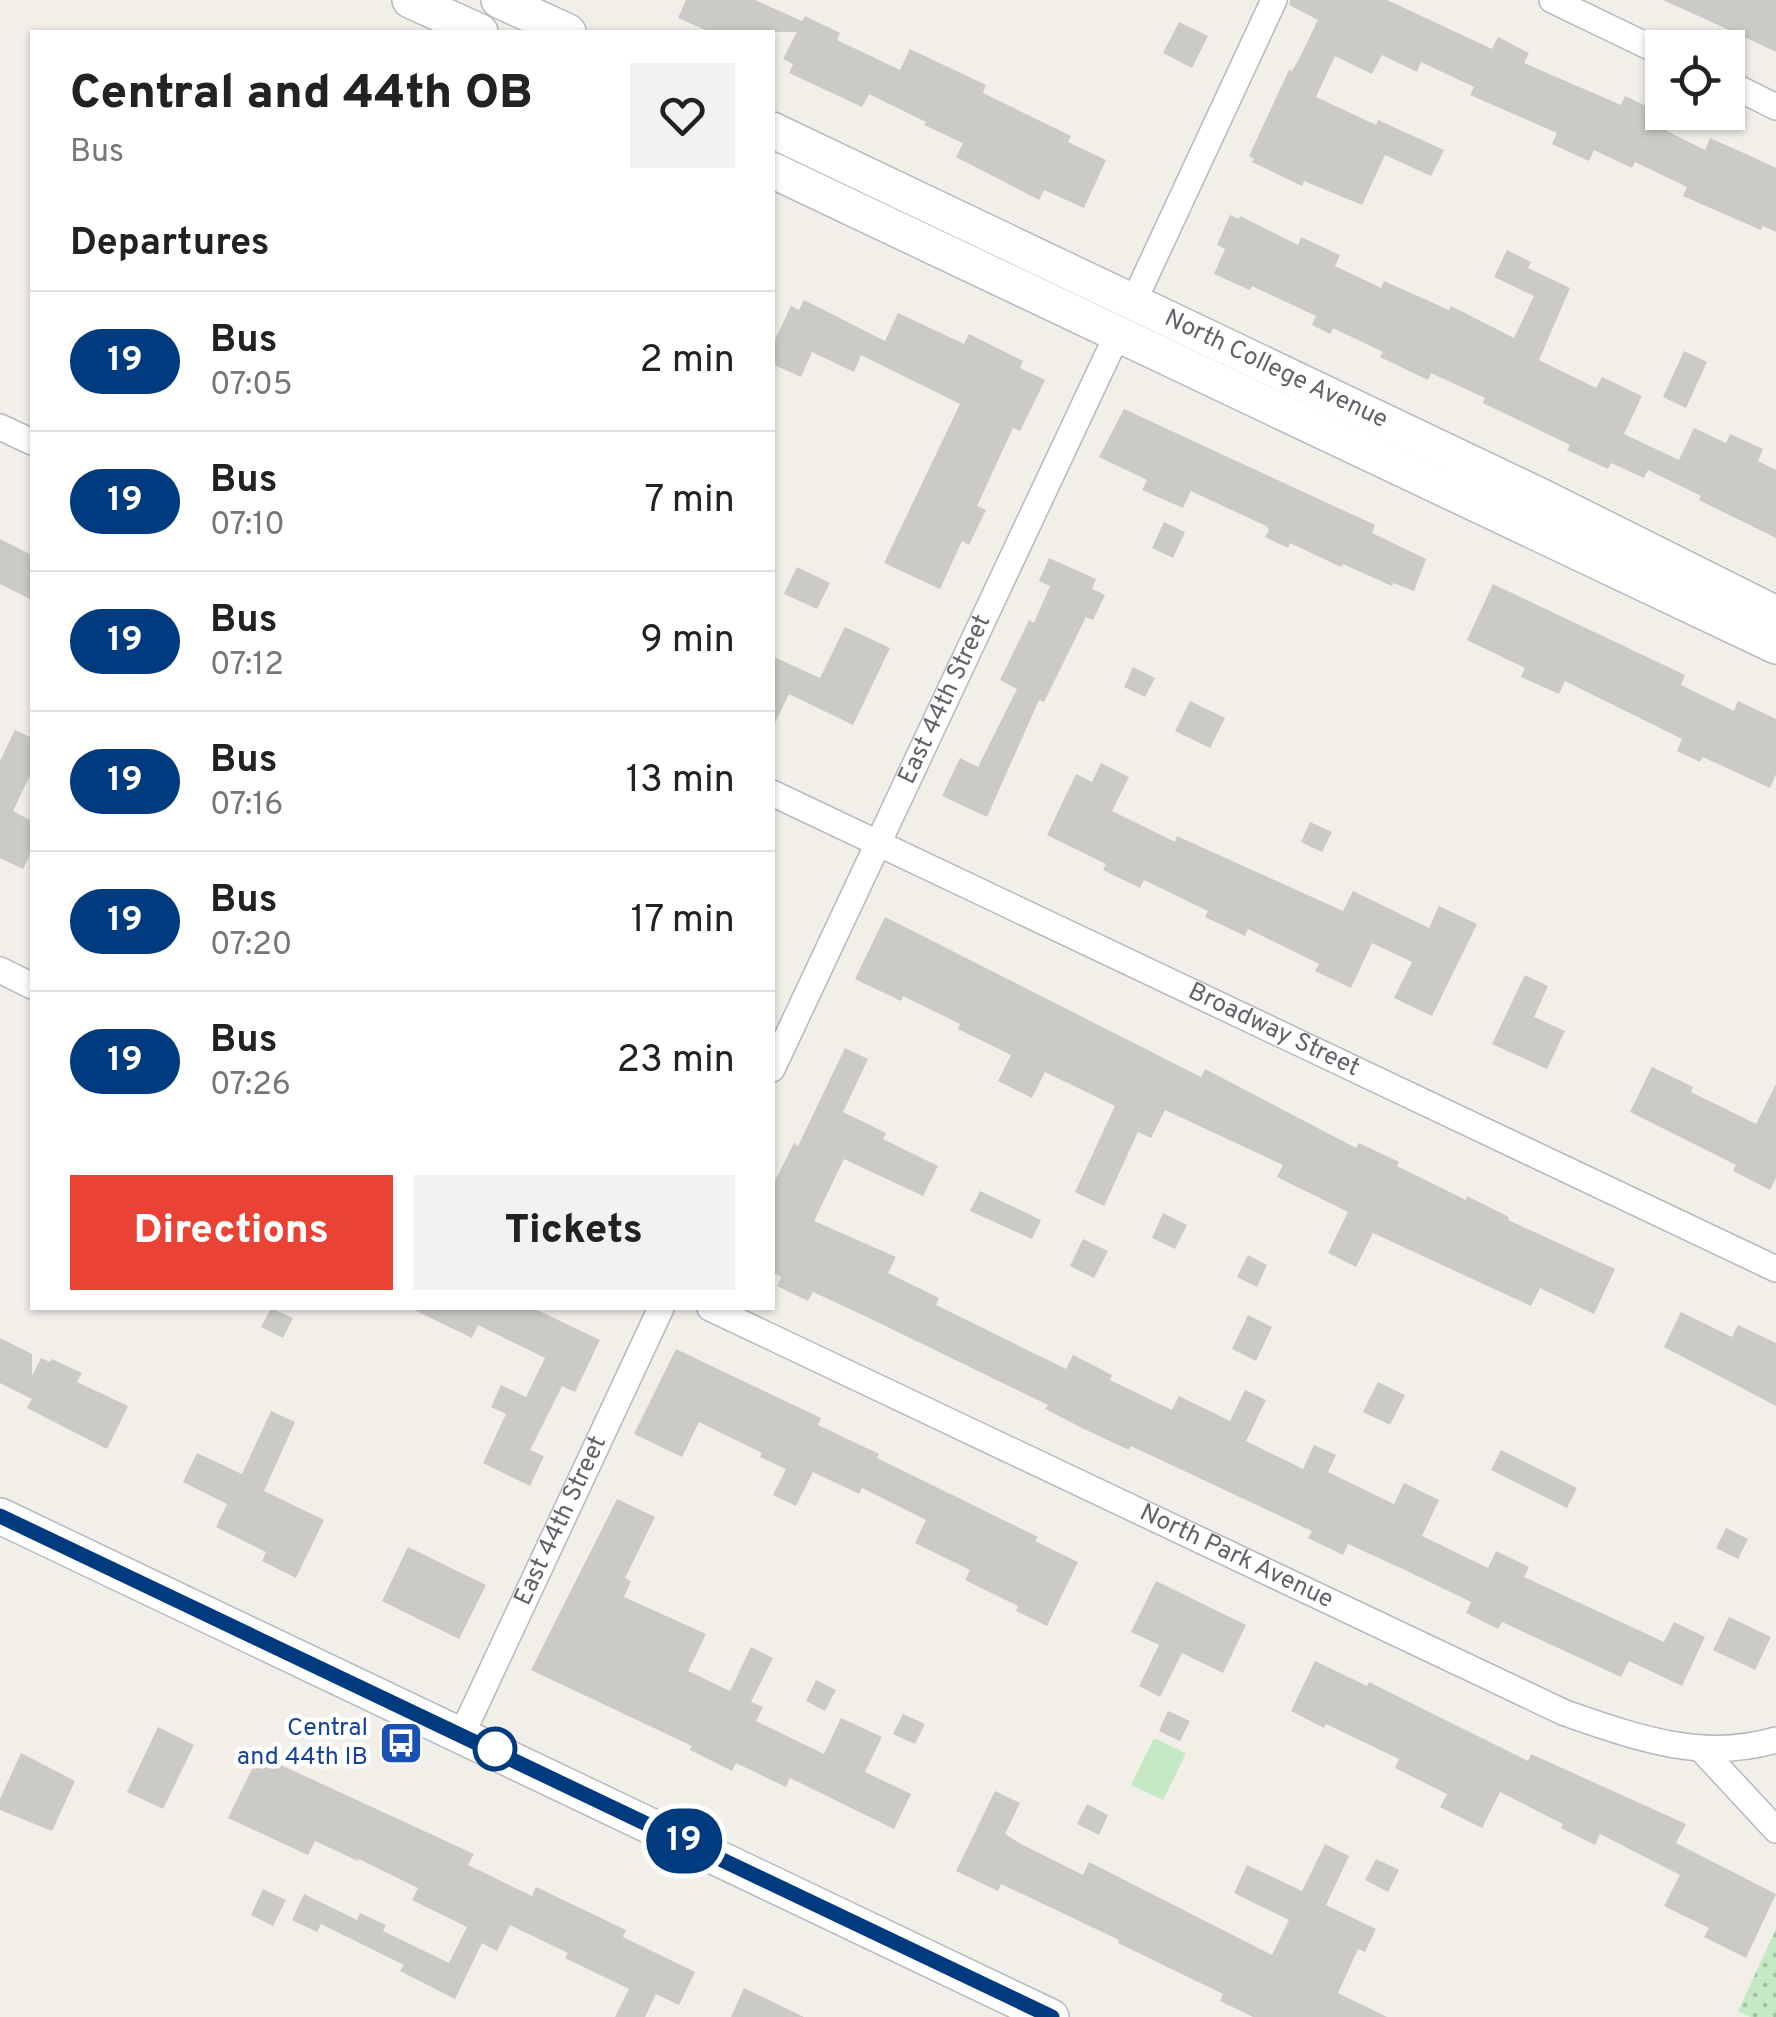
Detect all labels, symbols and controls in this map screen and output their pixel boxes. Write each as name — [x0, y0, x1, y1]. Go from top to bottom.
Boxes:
map controls — [1645, 30, 1745, 130]
button: locate — [1645, 30, 1745, 130]
button: heart — [630, 63, 735, 168]
text: Central and 44th OB — [70, 65, 533, 125]
text: Bus — [70, 133, 124, 173]
text: Departures — [70, 220, 270, 269]
street label: North College Avenue — [1159, 303, 1393, 437]
text: Bus — [210, 317, 277, 366]
text: 2 min — [640, 337, 735, 386]
text: 19 — [107, 339, 143, 383]
text: 07:05 — [210, 366, 293, 406]
text: Bus — [210, 457, 277, 506]
text: 7 min — [645, 477, 735, 526]
text: 19 — [107, 479, 143, 523]
text: 07:10 — [210, 506, 285, 546]
text: Bus — [210, 597, 277, 646]
street label: East 44th Street — [892, 610, 999, 790]
text: 9 min — [640, 617, 735, 666]
text: 19 — [107, 619, 143, 663]
text: 07:12 — [210, 646, 284, 686]
text: Bus — [210, 737, 277, 786]
text: 13 min — [626, 757, 735, 806]
text: 19 — [107, 759, 143, 803]
text: 07:16 — [210, 786, 283, 826]
text: Bus — [210, 877, 277, 926]
text: 17 min — [630, 897, 735, 946]
text: 19 — [107, 899, 143, 943]
text: 07:20 — [210, 926, 292, 966]
street label: Broadway Street — [1183, 976, 1364, 1085]
text: Bus — [210, 1017, 277, 1066]
text: 23 min — [617, 1037, 735, 1086]
text: 19 — [107, 1039, 143, 1083]
text: 07:26 — [210, 1066, 291, 1106]
button: Directions — [70, 1175, 393, 1290]
button: Tickets — [413, 1175, 735, 1290]
street label: East 44th Street — [508, 1431, 615, 1611]
street label: North Park Avenue — [1134, 1498, 1338, 1617]
place label: Central and 44th IB — [237, 1713, 368, 1774]
bus stop icon: Central and 44th IB — [378, 1720, 424, 1766]
unlabelled marker — [474, 1728, 516, 1770]
line badge: 19 — [639, 1808, 729, 1874]
text: 19 — [666, 1819, 702, 1863]

